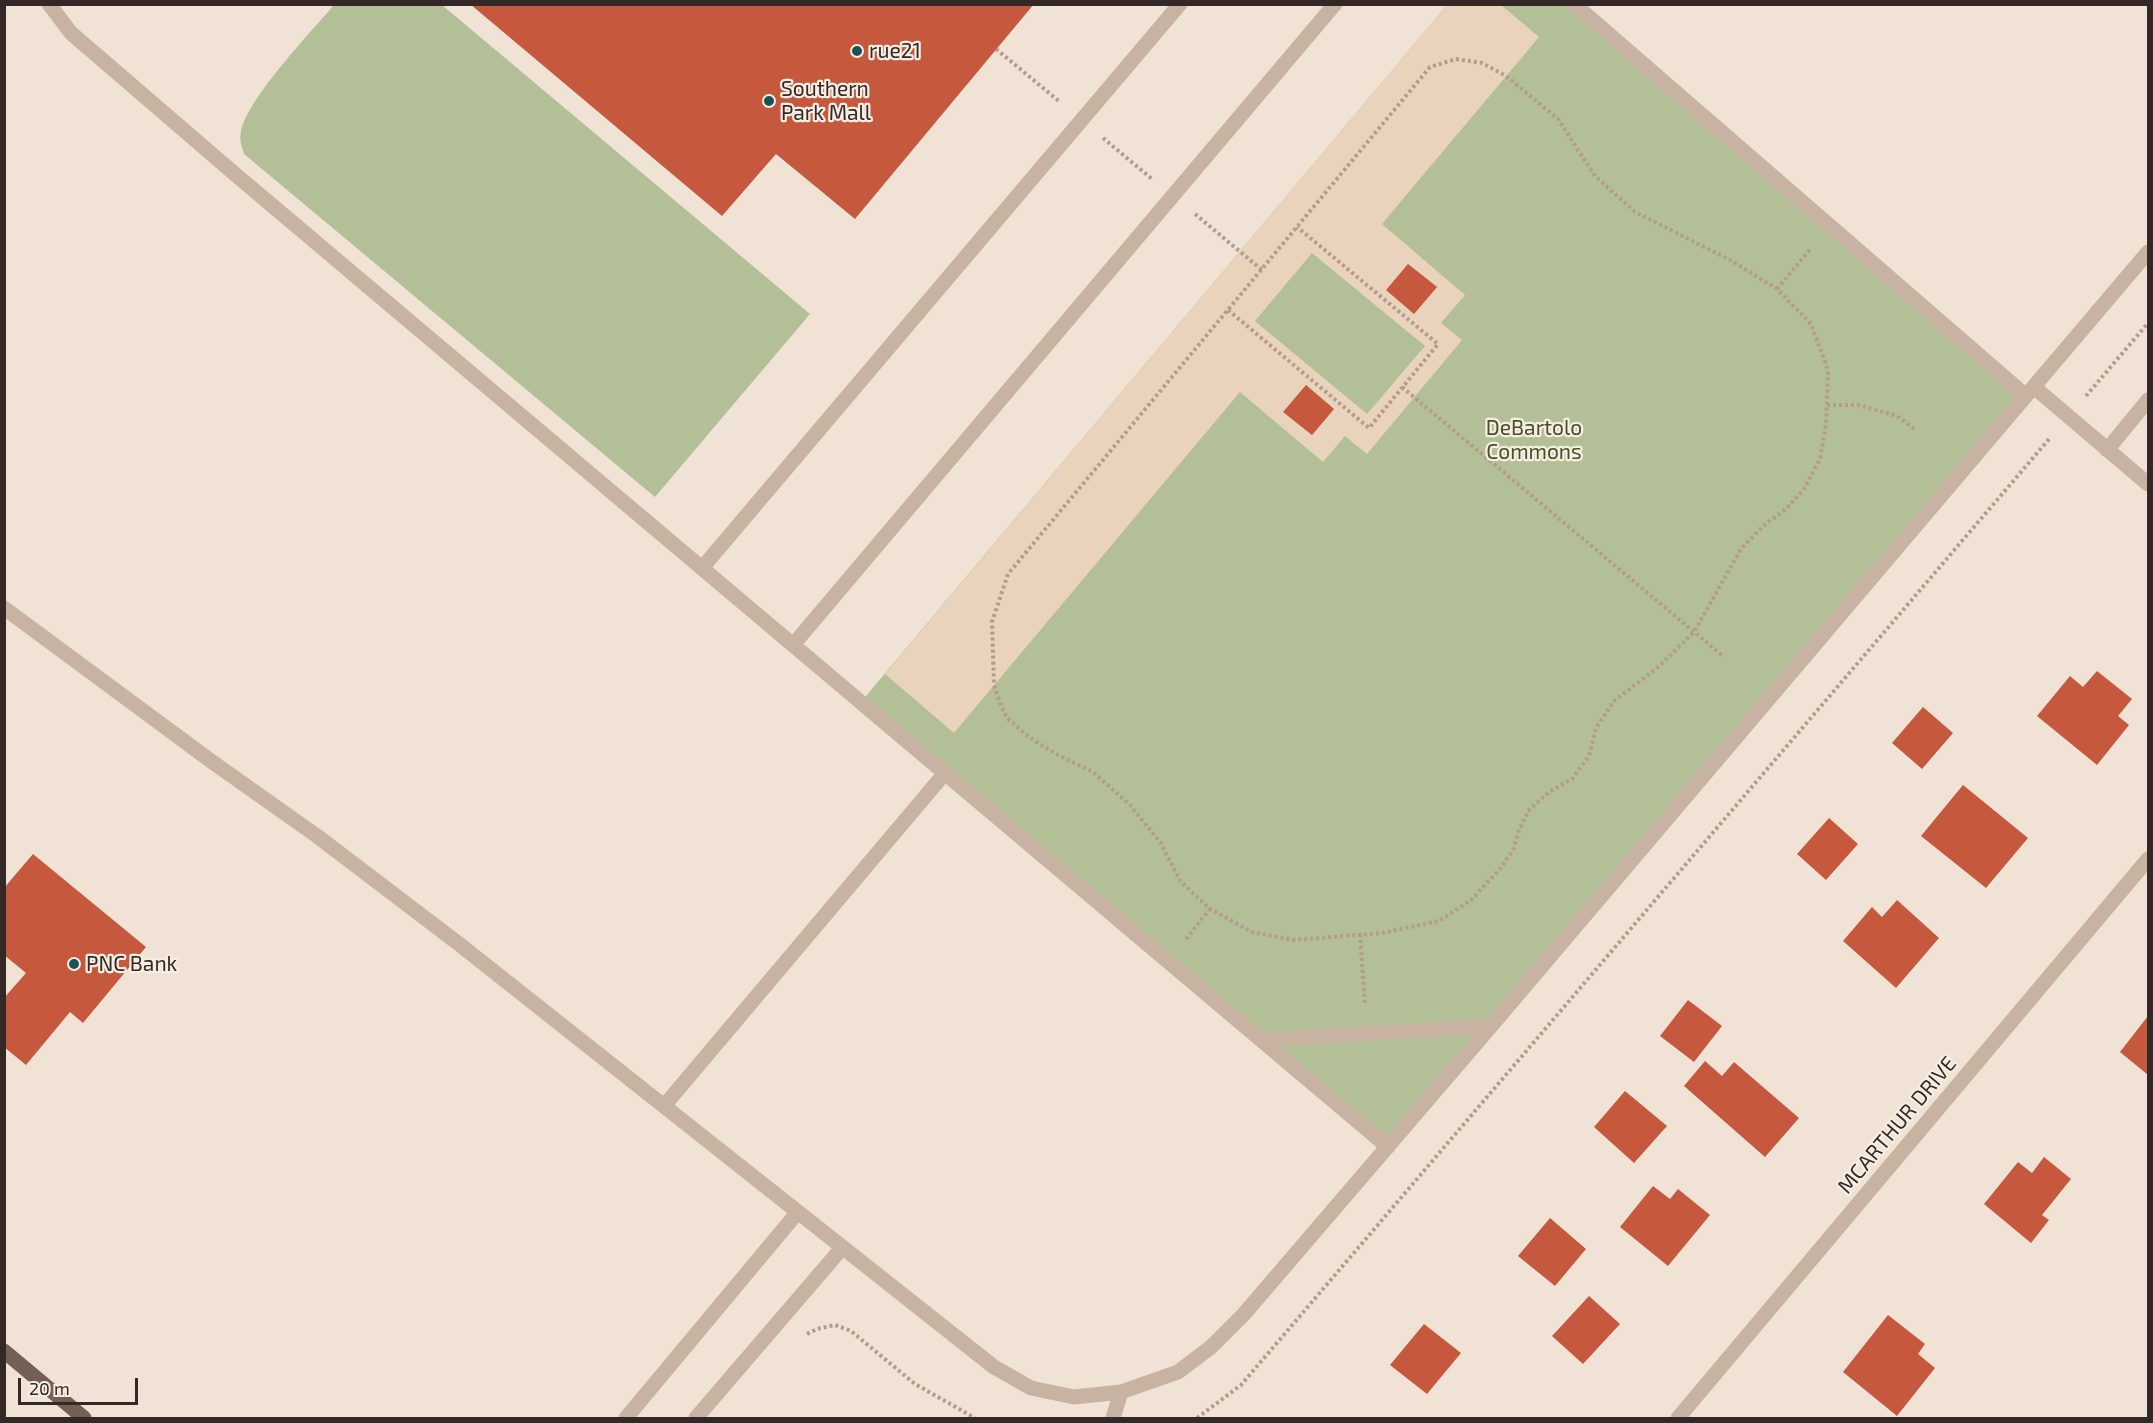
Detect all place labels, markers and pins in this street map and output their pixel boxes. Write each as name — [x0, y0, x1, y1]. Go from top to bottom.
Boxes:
place label: rue21 — [869, 38, 921, 64]
marker: rue21 — [850, 44, 864, 58]
place label: Southern Park Mall — [781, 76, 871, 126]
marker: Southern Park Mall — [762, 94, 776, 108]
place label: PNC Bank — [86, 951, 177, 977]
marker: PNC Bank — [67, 957, 81, 971]

